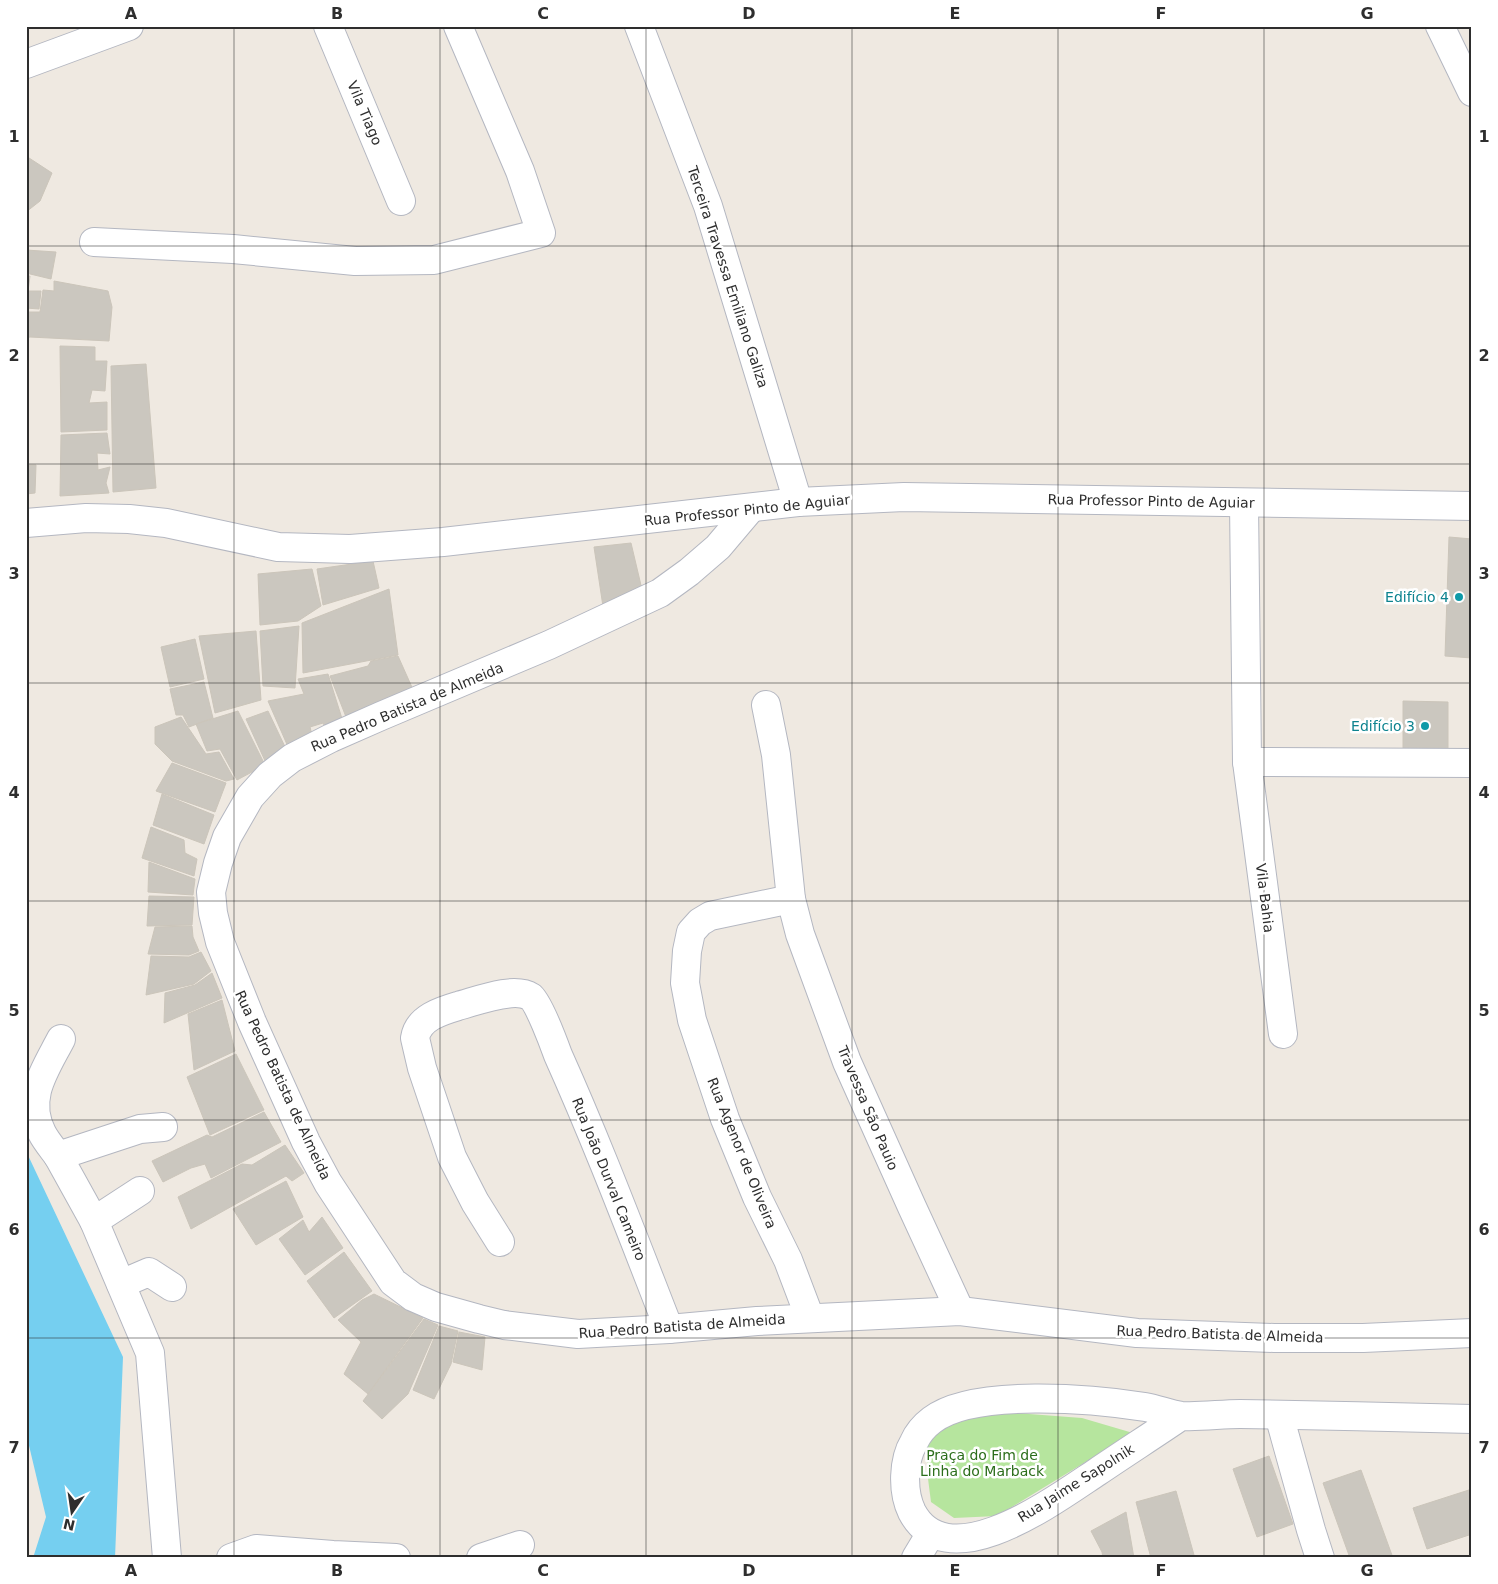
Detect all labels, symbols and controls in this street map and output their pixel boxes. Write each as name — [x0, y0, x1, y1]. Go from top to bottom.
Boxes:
text: A — [125, 4, 138, 23]
text: B — [331, 4, 343, 23]
text: C — [537, 4, 549, 23]
text: D — [742, 4, 756, 23]
text: E — [950, 4, 960, 23]
text: F — [1156, 4, 1166, 23]
text: G — [1360, 4, 1374, 23]
street label: Vila Tiago — [344, 79, 386, 147]
text: 1 — [8, 127, 20, 146]
text: 1 — [1478, 127, 1490, 146]
street label: Terceira Travessa Emiliano Galiza — [684, 163, 772, 390]
text: 2 — [8, 346, 20, 365]
text: 2 — [1478, 346, 1490, 365]
street label: Rua Professor Pinto de Aguiar — [643, 491, 851, 529]
street label: Rua Professor Pinto de Aguiar — [1047, 491, 1255, 511]
text: 3 — [8, 564, 20, 583]
text: 3 — [1478, 564, 1490, 583]
place label: Edifício 4 — [1385, 589, 1449, 605]
marker: Edifício 4 — [1453, 591, 1465, 603]
street label: Rua Pedro Batista de Almeida — [308, 659, 506, 755]
place label: Edifício 3 — [1351, 718, 1415, 734]
marker: Edifício 3 — [1419, 720, 1431, 732]
text: 4 — [8, 783, 20, 802]
text: 4 — [1478, 783, 1490, 802]
street label: Vila Bahia — [1253, 862, 1277, 934]
street label: Rua Pedro Batista de Almeida — [232, 988, 334, 1182]
text: 5 — [8, 1001, 20, 1020]
text: 5 — [1478, 1001, 1490, 1020]
street label: Travessa São Pauio — [834, 1042, 901, 1173]
street label: Rua Agenor de Oliveira — [704, 1075, 780, 1231]
street label: Rua João Durval Cameiro — [569, 1095, 649, 1263]
text: 6 — [8, 1220, 20, 1239]
text: 6 — [1478, 1220, 1490, 1239]
street label: Rua Pedro Batista de Almeida — [578, 1311, 786, 1341]
street label: Rua Pedro Batista de Almeida — [1116, 1322, 1324, 1346]
text: 7 — [8, 1438, 20, 1457]
text: 7 — [1478, 1438, 1490, 1457]
street label: Rua Jaime Sapolnik — [1015, 1440, 1138, 1525]
park label: Praça do Fim de Linha do Marback — [920, 1447, 1045, 1479]
north arrow — [48, 1486, 98, 1536]
text: N — [62, 1516, 77, 1534]
text: A — [125, 1561, 138, 1580]
text: B — [331, 1561, 343, 1580]
text: C — [537, 1561, 549, 1580]
text: D — [742, 1561, 756, 1580]
text: E — [950, 1561, 960, 1580]
text: F — [1156, 1561, 1166, 1580]
text: G — [1360, 1561, 1374, 1580]

